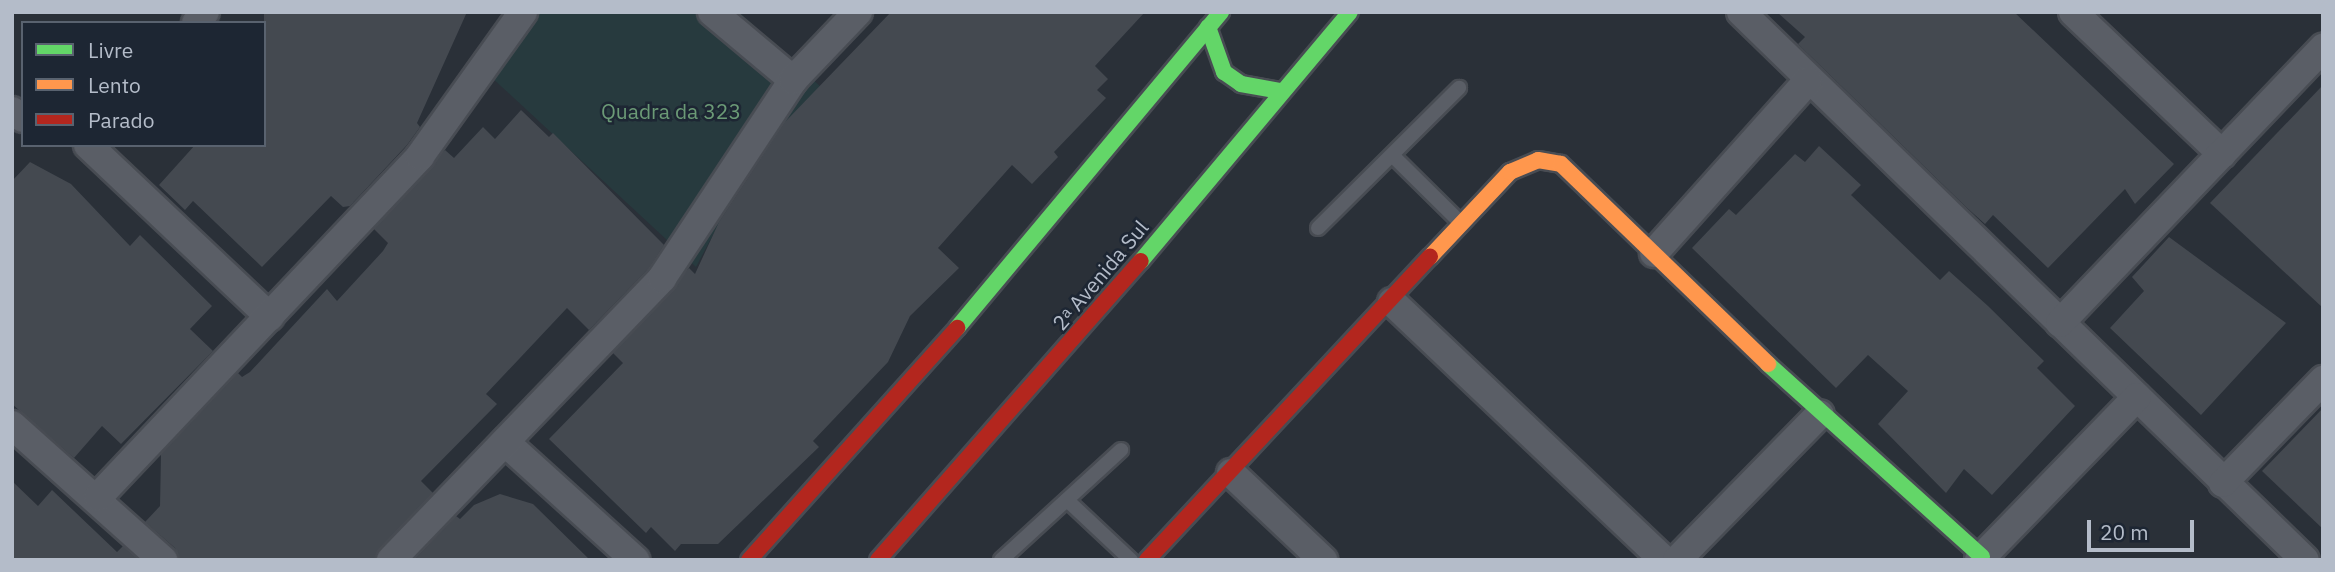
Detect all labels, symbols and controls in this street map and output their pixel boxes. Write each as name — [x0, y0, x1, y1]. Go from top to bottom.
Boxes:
legend — [21, 21, 266, 147]
text: Livre — [88, 36, 133, 64]
text: Lento — [88, 71, 141, 99]
park label: Quadra da 323 — [601, 98, 741, 124]
text: Parado — [88, 106, 155, 134]
street label: 2ᵃ Avenida Sul — [1047, 215, 1153, 335]
scale bar — [2090, 505, 2197, 550]
text: 20 m — [2100, 518, 2149, 546]

